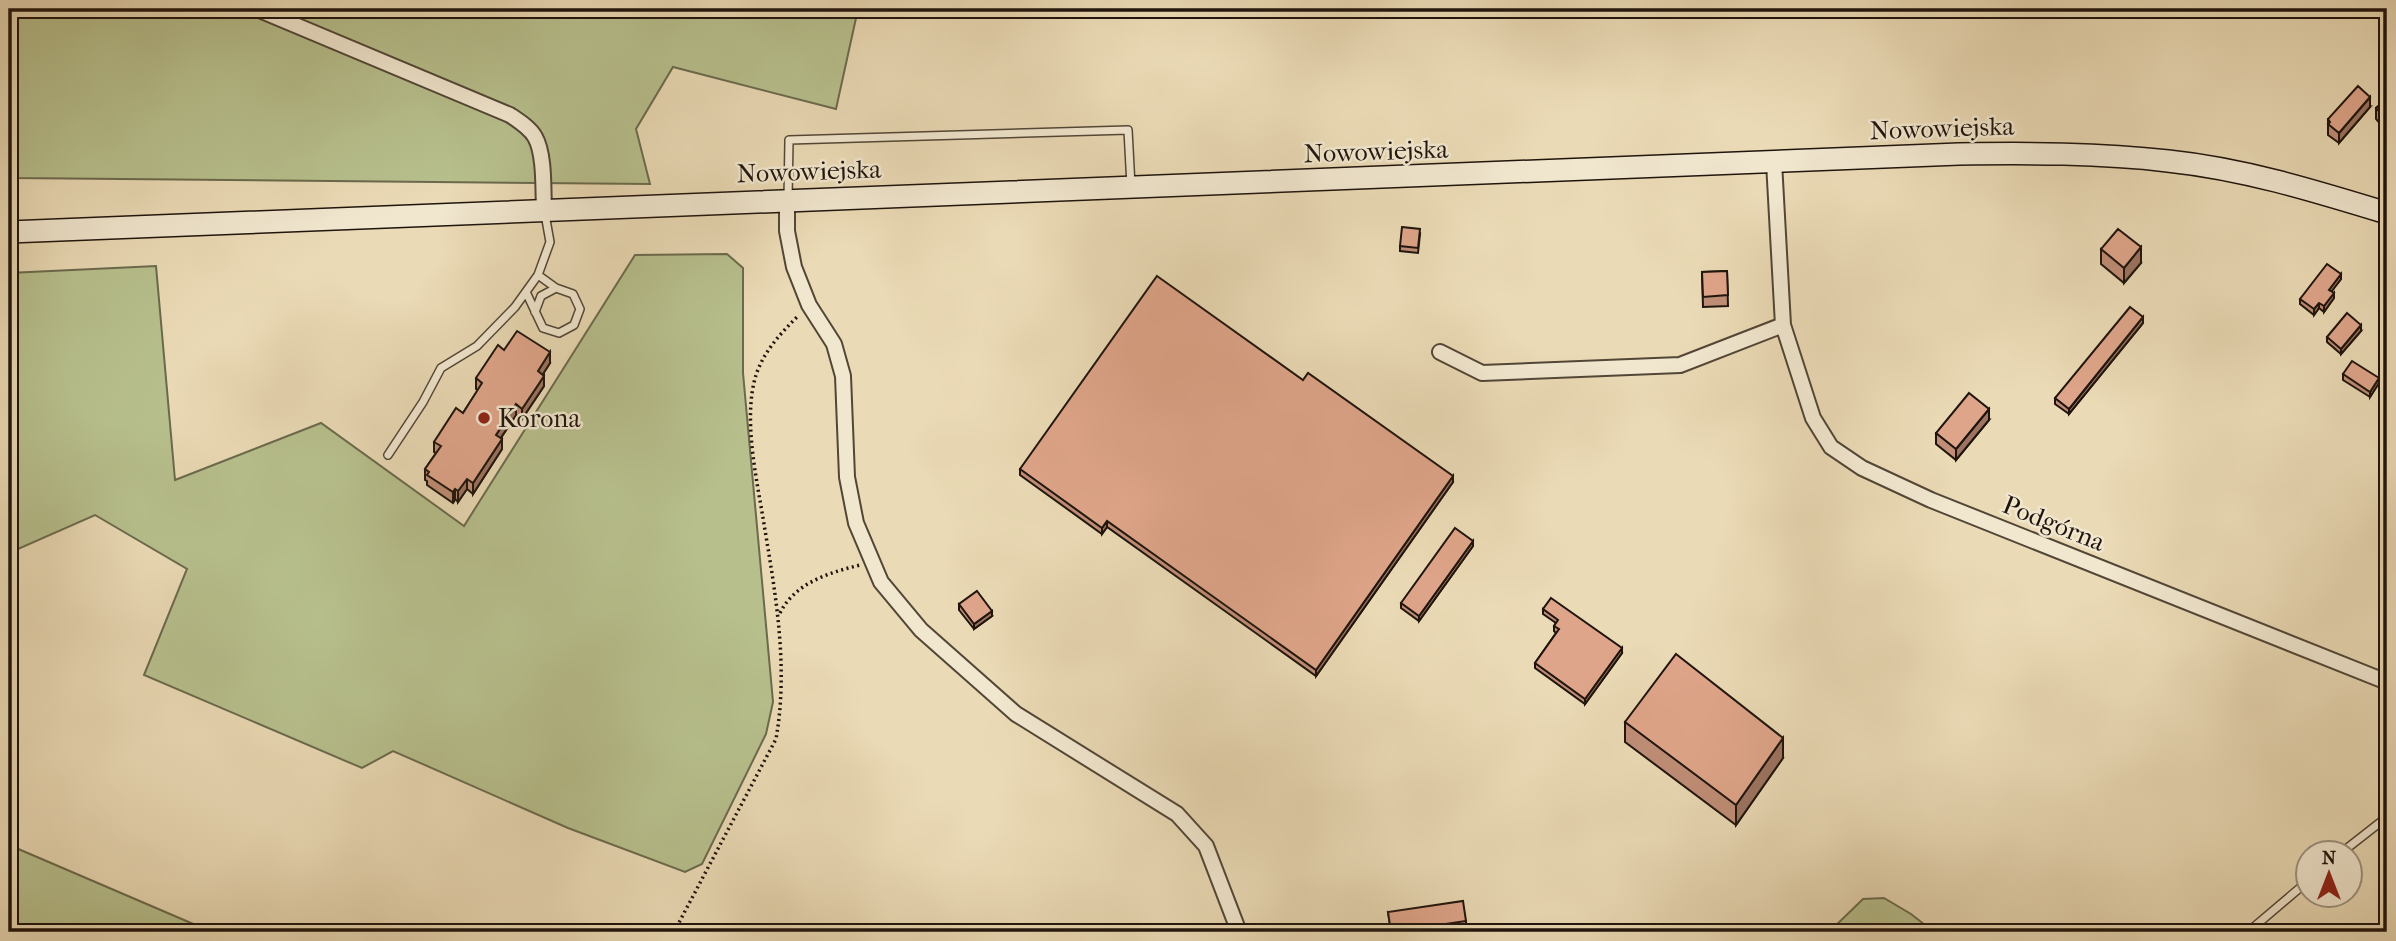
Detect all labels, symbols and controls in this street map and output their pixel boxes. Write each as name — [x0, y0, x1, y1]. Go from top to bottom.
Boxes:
street label: Nowowiejska — [1869, 110, 2016, 147]
street label: Nowowiejska — [1303, 133, 1450, 170]
street label: Nowowiejska — [736, 153, 883, 190]
place label: Korona — [498, 403, 581, 434]
marker: Korona — [476, 410, 492, 426]
street label: Podgórna — [1998, 489, 2110, 558]
north arrow — [2294, 839, 2364, 909]
text: N — [2322, 847, 2337, 869]

